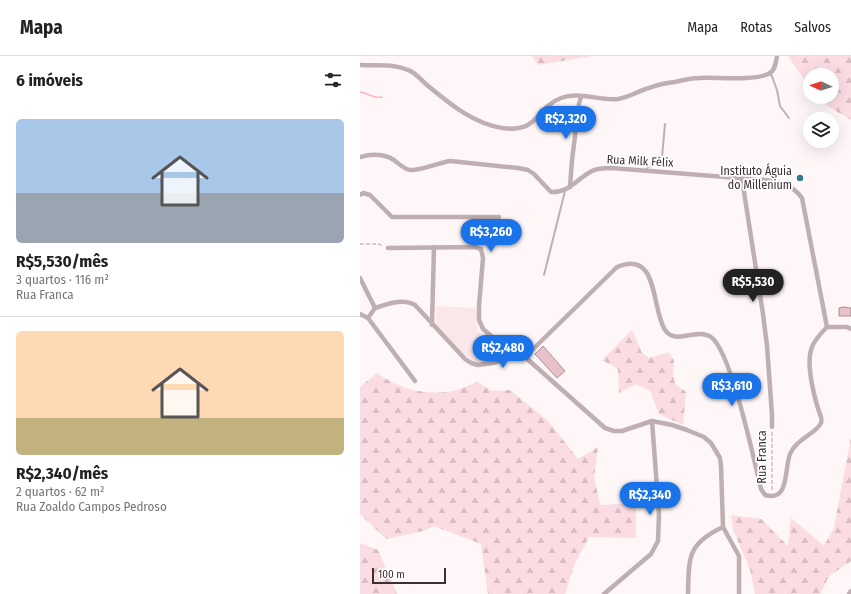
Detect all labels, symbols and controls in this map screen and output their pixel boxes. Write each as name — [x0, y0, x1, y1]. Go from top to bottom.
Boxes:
text: Mapa — [20, 16, 63, 39]
text: Mapa — [687, 19, 718, 36]
text: Rotas — [740, 19, 772, 36]
text: Salvos — [794, 19, 831, 36]
north arrow — [803, 68, 839, 104]
map controls — [803, 68, 839, 148]
icon: filters — [322, 69, 344, 91]
text: 6 imóveis — [16, 70, 83, 91]
pin: R$2,320 — [529, 106, 603, 140]
text: R$2,320 — [545, 111, 587, 126]
button: layers — [803, 112, 839, 148]
icon: home — [144, 145, 216, 217]
street label: Rua Milk Félix — [606, 152, 674, 170]
place label: Instituto Águia do Millenium — [720, 163, 792, 192]
marker: Instituto Águia do Millenium — [795, 173, 805, 183]
pin: R$3,260 — [454, 219, 528, 253]
text: R$3,260 — [470, 224, 512, 239]
text: R$5,530/mês — [16, 251, 108, 272]
pin: R$5,530 — [716, 269, 790, 303]
text: 3 quartos · 116 m² — [16, 272, 109, 287]
text: R$5,530 — [732, 274, 774, 289]
text: Rua Franca — [16, 287, 74, 302]
pin: R$2,480 — [466, 335, 540, 369]
text: R$2,480 — [482, 340, 524, 355]
icon: home — [144, 357, 216, 429]
pin: R$3,610 — [695, 373, 769, 407]
text: R$3,610 — [711, 378, 753, 393]
street label: Rua Franca — [755, 430, 769, 484]
text: R$2,340/mês — [16, 463, 108, 484]
pin: R$2,340 — [613, 482, 687, 516]
text: 2 quartos · 62 m² — [16, 484, 105, 499]
text: R$2,340 — [629, 487, 671, 502]
text: Rua Zoaldo Campos Pedroso — [16, 499, 167, 514]
scale bar — [372, 566, 446, 585]
text: 100 m — [378, 568, 405, 581]

